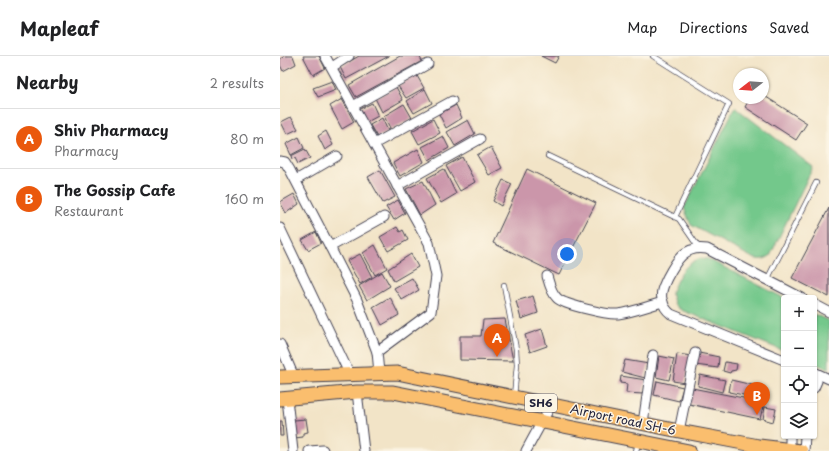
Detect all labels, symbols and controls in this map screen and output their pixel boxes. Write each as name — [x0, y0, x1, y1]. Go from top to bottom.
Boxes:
text: Mapleaf — [20, 14, 98, 42]
text: Map — [627, 17, 657, 38]
text: Directions — [679, 17, 747, 38]
text: Saved — [769, 17, 809, 38]
north arrow — [733, 68, 769, 104]
text: Nearby — [16, 69, 78, 95]
text: 2 results — [210, 73, 264, 92]
text: Shiv Pharmacy — [54, 118, 169, 141]
text: A — [24, 129, 34, 148]
text: 80 m — [230, 129, 264, 148]
text: Pharmacy — [54, 141, 119, 160]
text: The Gossip Cafe — [54, 178, 175, 201]
text: B — [25, 189, 33, 208]
text: 160 m — [225, 189, 264, 208]
text: Restaurant — [54, 201, 124, 220]
your location — [557, 244, 577, 264]
map controls — [781, 295, 817, 439]
button: + — [781, 295, 817, 331]
pin: A — [484, 324, 510, 357]
button: − — [781, 331, 817, 367]
button: locate — [781, 367, 817, 403]
pin: B — [744, 382, 770, 415]
road number: SH6 — [525, 394, 557, 412]
street label: Airport road SH-6 — [569, 399, 678, 439]
button: layers — [781, 403, 817, 439]

